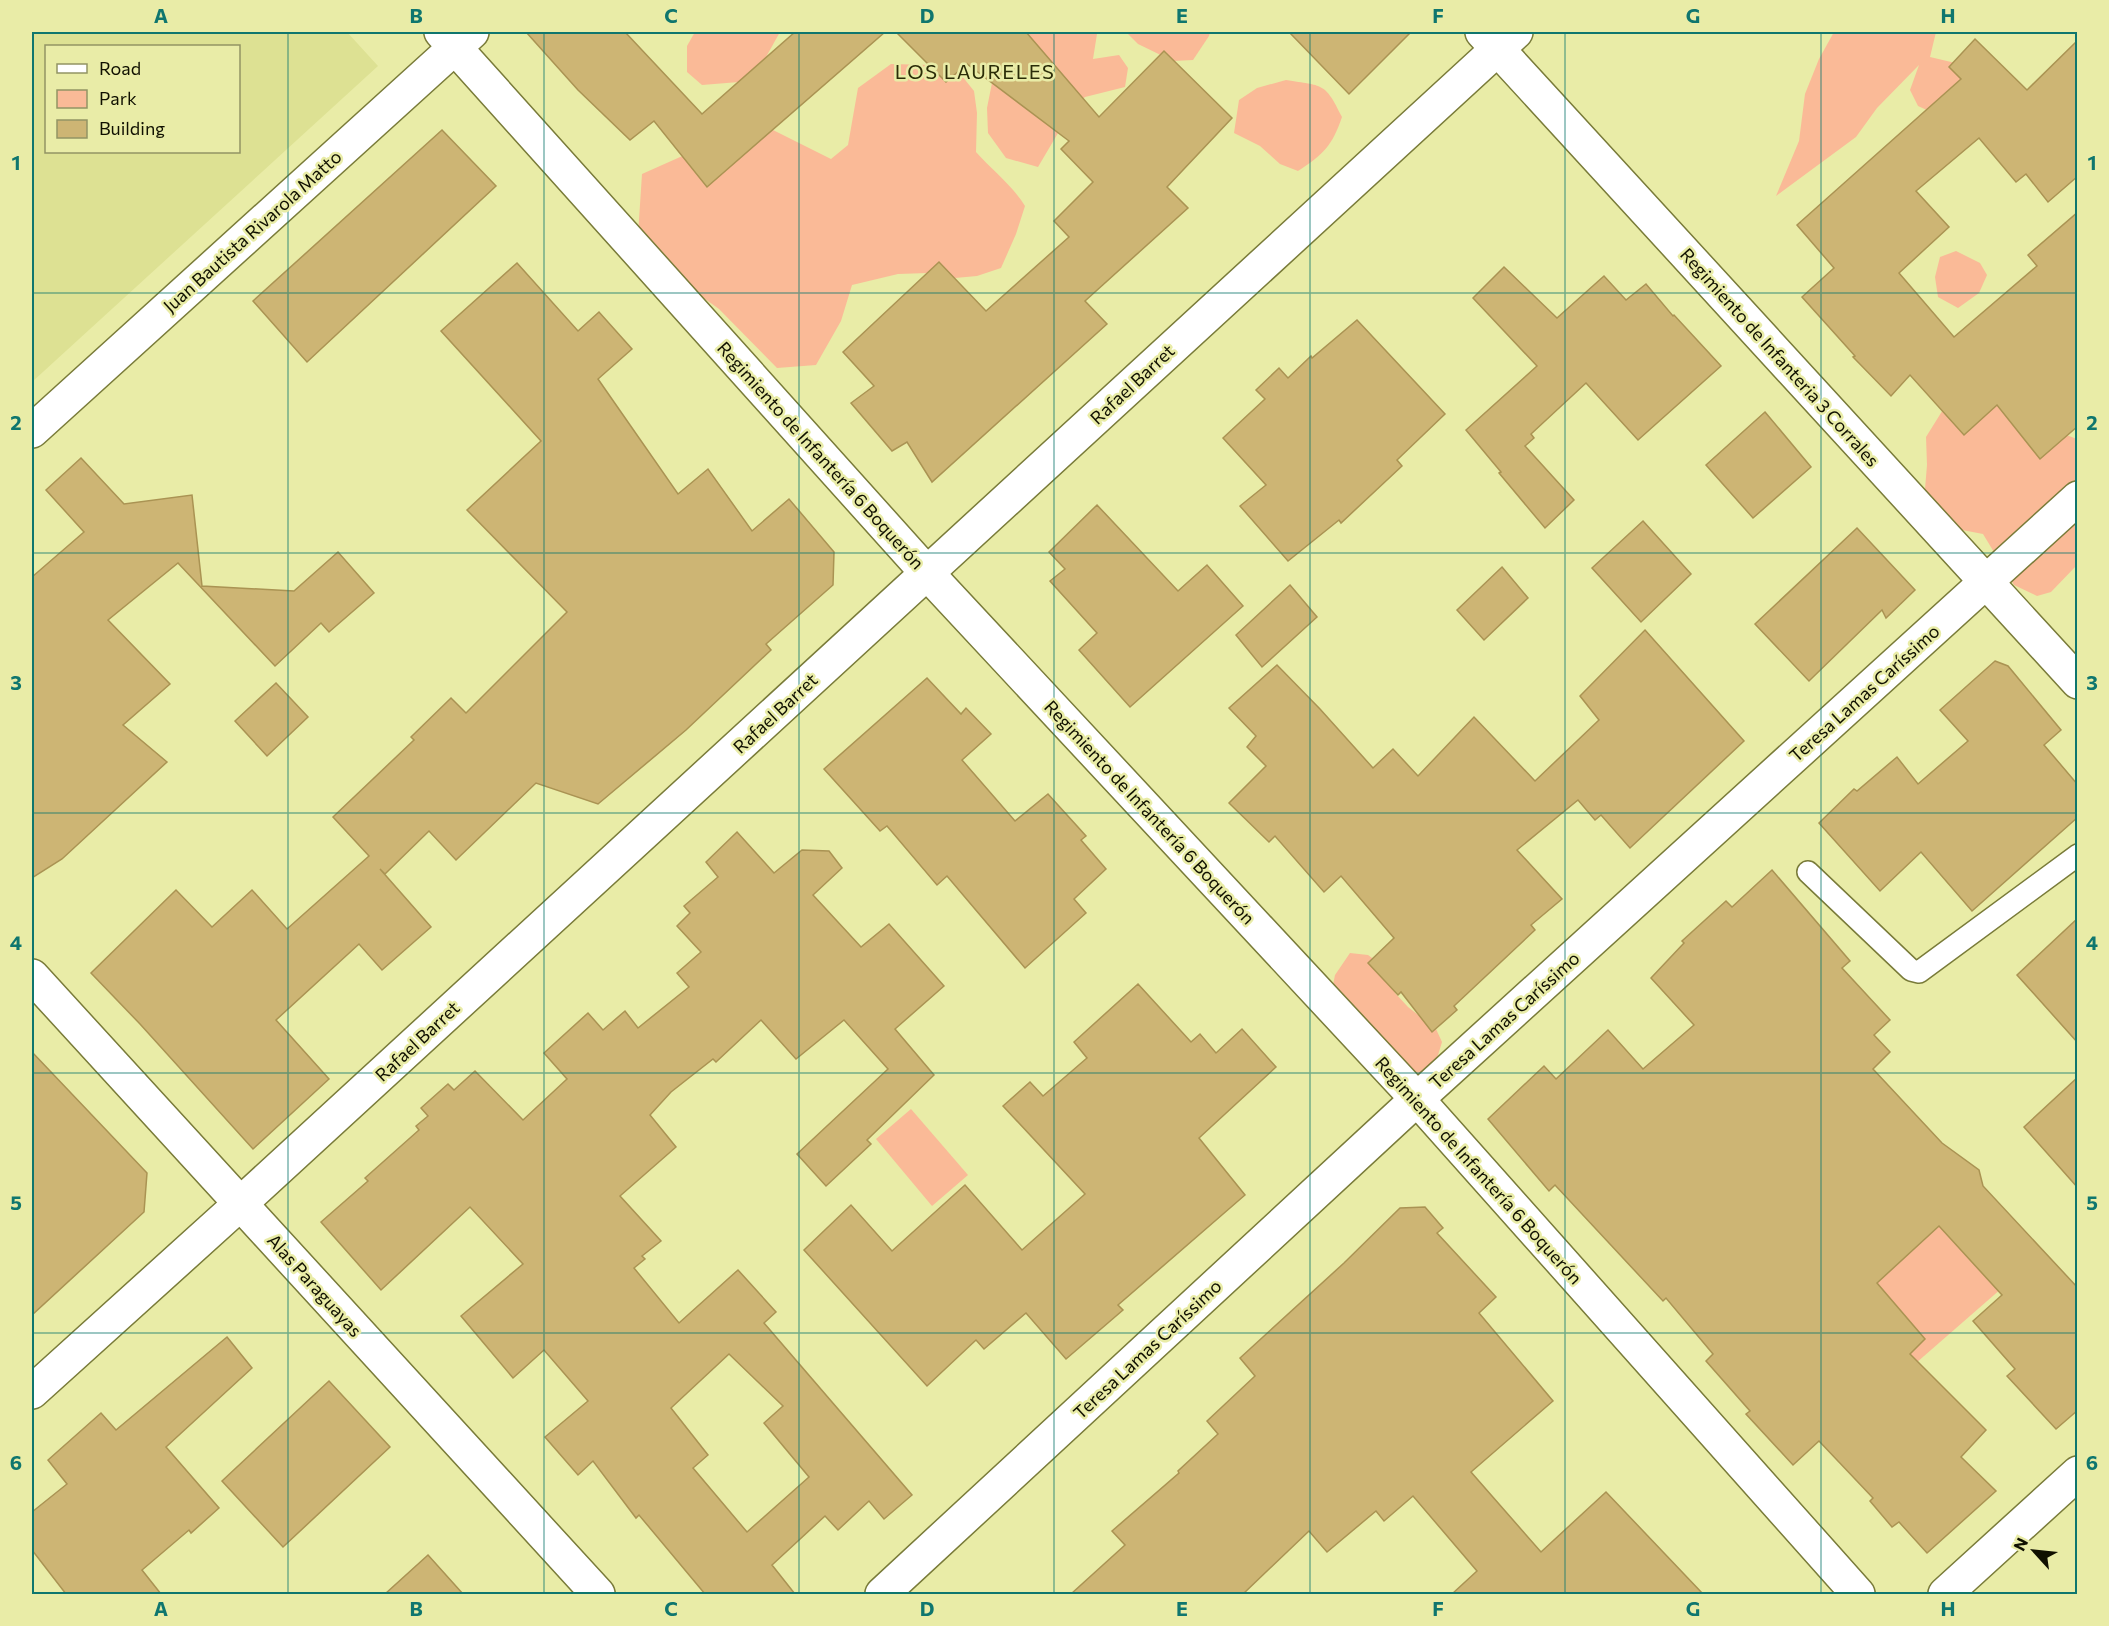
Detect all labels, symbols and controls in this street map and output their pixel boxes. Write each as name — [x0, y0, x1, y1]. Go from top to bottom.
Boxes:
text: A — [154, 3, 168, 27]
text: B — [409, 3, 423, 27]
text: C — [664, 3, 678, 27]
text: D — [920, 3, 934, 27]
text: E — [1176, 3, 1188, 27]
text: F — [1432, 3, 1444, 27]
text: G — [1686, 3, 1700, 27]
text: H — [1941, 3, 1956, 27]
legend — [45, 45, 240, 153]
text: Road — [99, 57, 141, 79]
district label: LOS LAURELES — [895, 59, 1055, 83]
text: Park — [99, 87, 137, 109]
text: Building — [99, 117, 165, 139]
street label: Juan Bautista Rivarola Matto — [158, 145, 346, 317]
text: 1 — [11, 150, 21, 174]
text: 1 — [2087, 150, 2097, 174]
street label: Regimiento de Infanteria 3 Corrales — [1676, 243, 1884, 471]
street label: Regimiento de Infantería 6 Boquerón — [713, 337, 929, 573]
street label: Rafael Barret — [1085, 339, 1179, 429]
text: 2 — [10, 410, 22, 434]
text: 2 — [2086, 410, 2098, 434]
street label: Teresa Lamas Caríssimo — [1784, 620, 1944, 766]
street label: Rafael Barret — [728, 668, 822, 758]
text: 3 — [10, 670, 22, 694]
text: 3 — [2086, 670, 2098, 694]
street label: Regimiento de Infantería 6 Boquerón — [1040, 695, 1260, 929]
text: 4 — [10, 930, 22, 954]
text: 4 — [2086, 930, 2098, 954]
street label: Teresa Lamas Caríssimo — [1424, 947, 1584, 1093]
street label: Rafael Barret — [370, 996, 464, 1086]
street label: Regimiento de Infantería 6 Boquerón — [1371, 1052, 1587, 1288]
text: 5 — [10, 1190, 22, 1214]
text: 5 — [2086, 1190, 2098, 1214]
street label: Alas Paraguayas — [263, 1229, 367, 1341]
street label: Teresa Lamas Caríssimo — [1068, 1275, 1226, 1423]
text: 6 — [10, 1450, 22, 1474]
text: 6 — [2086, 1450, 2098, 1474]
north arrow — [2004, 1521, 2064, 1581]
text: N — [2009, 1534, 2031, 1554]
text: A — [154, 1596, 168, 1620]
text: B — [409, 1596, 423, 1620]
text: C — [664, 1596, 678, 1620]
text: D — [920, 1596, 934, 1620]
text: E — [1176, 1596, 1188, 1620]
text: F — [1432, 1596, 1444, 1620]
text: G — [1686, 1596, 1700, 1620]
text: H — [1941, 1596, 1956, 1620]

